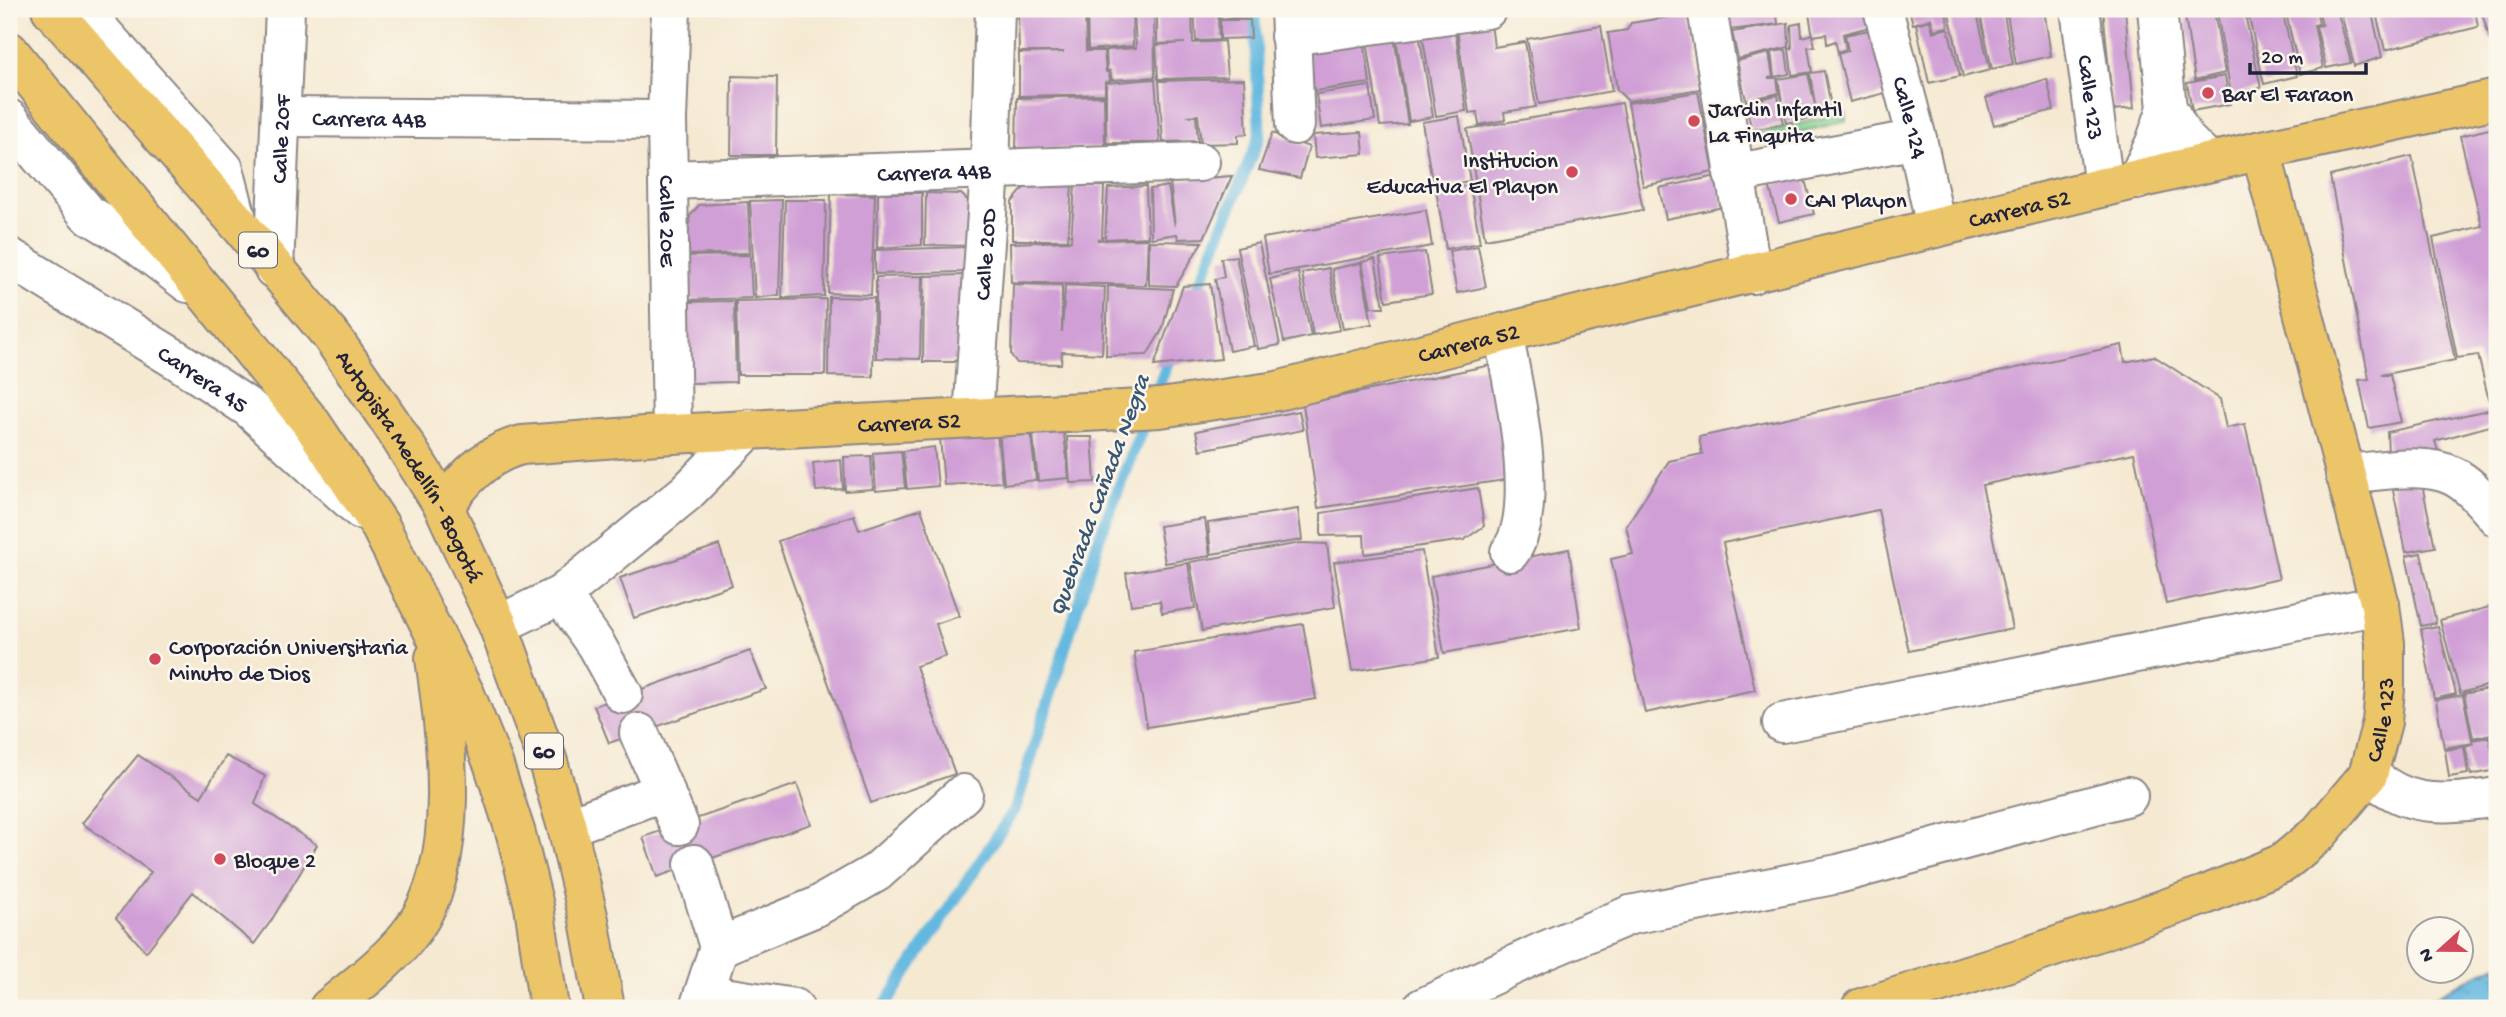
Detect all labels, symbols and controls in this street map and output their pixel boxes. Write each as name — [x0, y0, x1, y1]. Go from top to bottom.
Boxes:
scale bar — [2250, 32, 2366, 76]
text: 20 m — [2261, 47, 2303, 72]
street label: Calle 123 — [2069, 54, 2107, 142]
street label: Calle 124 — [1884, 74, 1931, 162]
place label: Bar El Faraon — [2221, 83, 2353, 110]
marker: Bar El Faraon — [2200, 85, 2216, 101]
street label: Calle 20F — [268, 93, 298, 184]
place label: Jardin Infantil La Finquita — [1708, 98, 1843, 151]
street label: Carrera 44B — [312, 107, 427, 135]
marker: Jardin Infantil La Finquita — [1686, 113, 1702, 129]
place label: Institucion Educativa El Playon — [1367, 149, 1558, 202]
street label: Carrera 44B — [877, 159, 992, 190]
marker: Institucion Educativa El Playon — [1564, 164, 1580, 180]
street label: Calle 20E — [651, 175, 679, 269]
street label: Carrera 52 — [1967, 186, 2073, 236]
place label: CAI Playon — [1805, 189, 1907, 216]
marker: CAI Playon — [1783, 191, 1799, 207]
street label: Calle 20D — [971, 207, 1004, 301]
road number: 60 — [239, 232, 277, 268]
street label: Carrera 52 — [1416, 320, 1522, 371]
street label: Carrera 45 — [152, 341, 252, 420]
street label: Autopista Medellín - Bogotá — [328, 346, 487, 589]
water label: Quebrada Cañada Negra — [1044, 370, 1159, 621]
street label: Carrera 52 — [857, 409, 961, 441]
place label: Corporación Universitaria Minuto de Dios — [169, 636, 409, 689]
marker: Corporación Universitaria Minuto de Dios — [147, 651, 163, 667]
street label: Calle 123 — [2362, 678, 2402, 766]
road number: 60 — [525, 734, 563, 768]
place label: Bloque 2 — [233, 849, 316, 876]
marker: Bloque 2 — [212, 851, 228, 867]
north arrow — [2404, 916, 2474, 986]
text: N — [2414, 945, 2440, 965]

